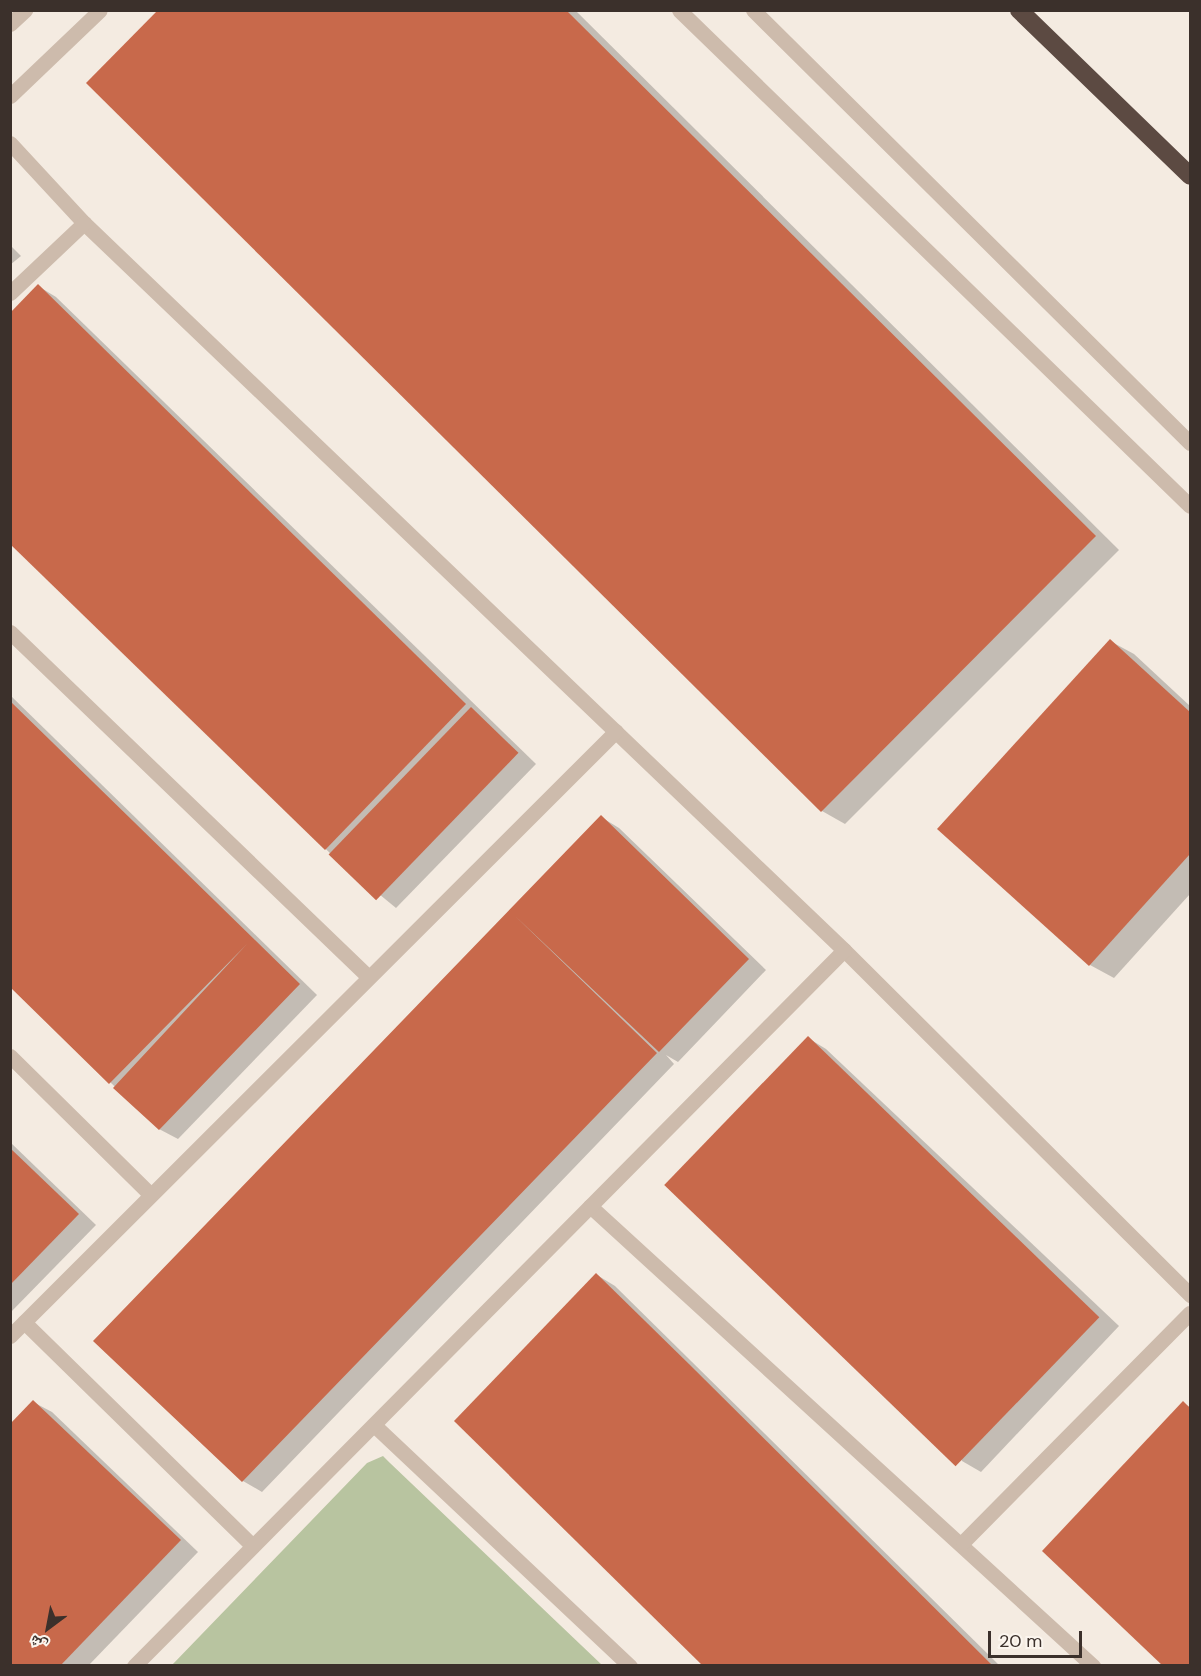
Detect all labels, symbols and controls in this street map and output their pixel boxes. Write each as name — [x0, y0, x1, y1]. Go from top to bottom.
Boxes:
north arrow — [18, 1598, 78, 1658]
scale bar — [991, 1619, 1086, 1657]
text: 20 m — [999, 1629, 1042, 1653]
text: ش — [25, 1630, 51, 1657]

